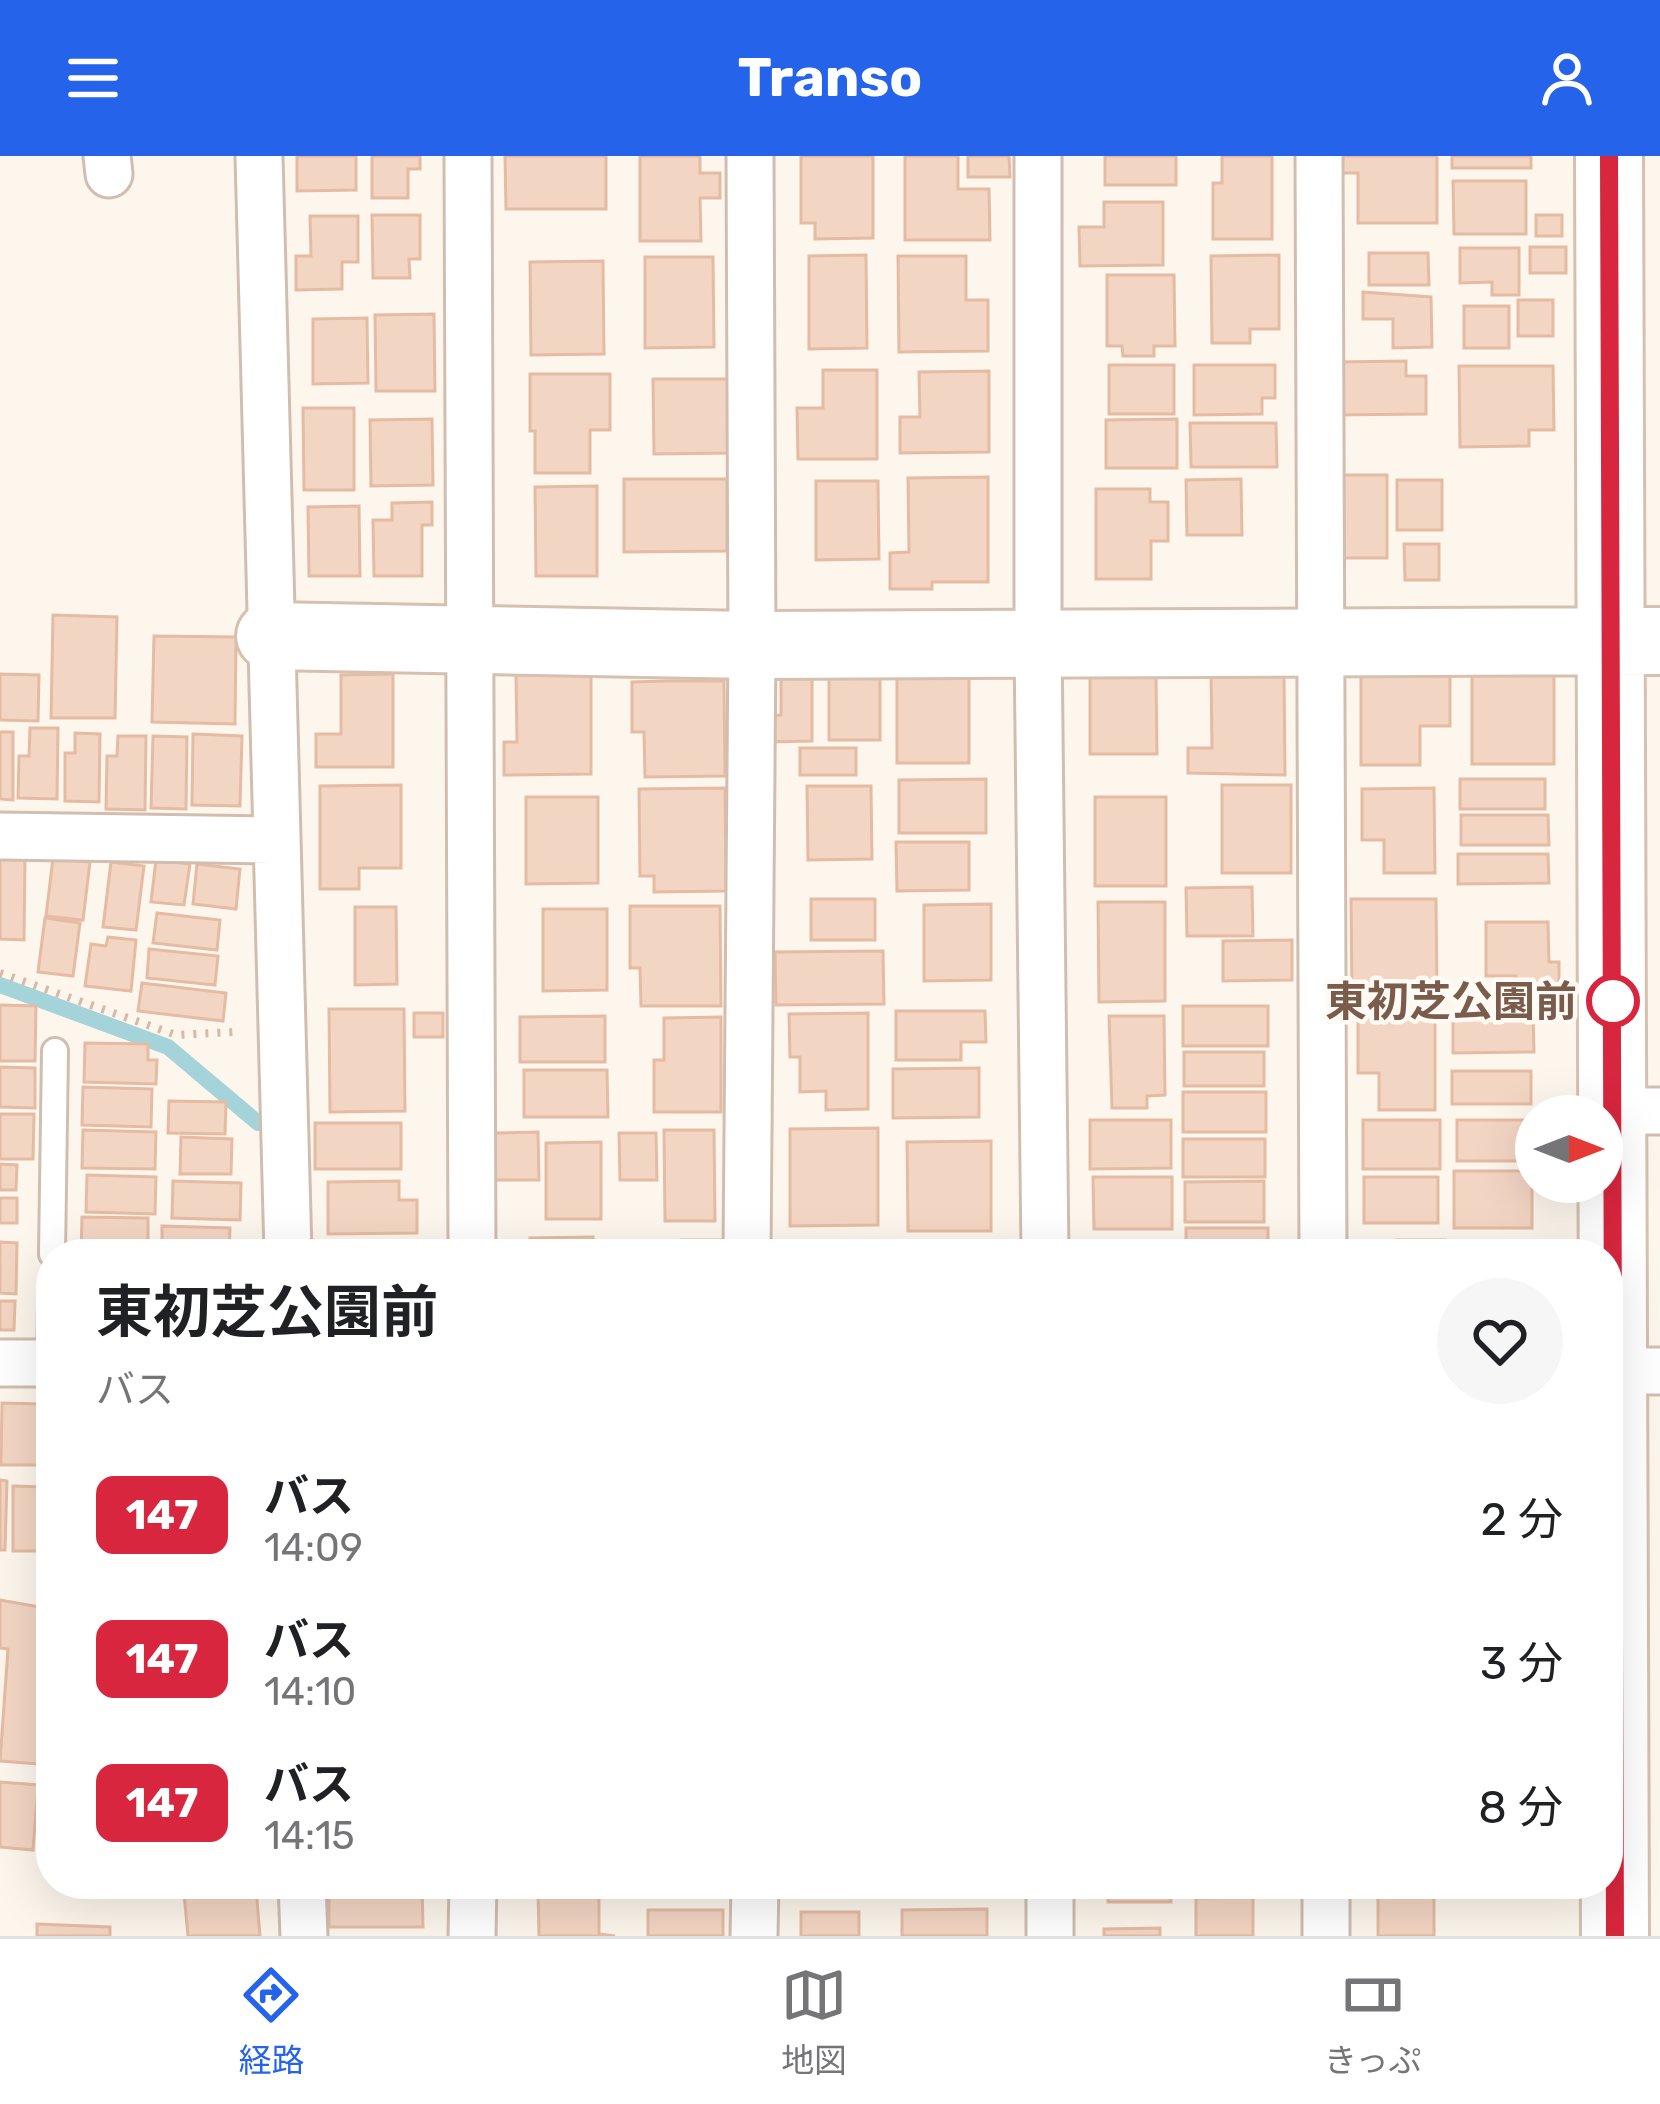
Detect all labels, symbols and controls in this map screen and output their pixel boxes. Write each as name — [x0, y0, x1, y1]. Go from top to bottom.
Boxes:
icon: menu — [60, 45, 126, 111]
icon: person — [1534, 45, 1600, 111]
text: Transo — [738, 46, 922, 110]
marker: 東初芝公園前 — [1588, 976, 1638, 1026]
place label: 東初芝公園前 — [1325, 977, 1577, 1027]
north arrow — [1515, 1095, 1623, 1203]
map controls — [1515, 1095, 1623, 1203]
button: heart — [1437, 1278, 1563, 1404]
text: 東初芝公園前 — [96, 1279, 438, 1346]
text: バス — [96, 1367, 174, 1413]
text: バス — [264, 1470, 354, 1523]
text: 147 — [126, 1490, 198, 1540]
text: 2 分 — [1481, 1493, 1563, 1546]
text: 14:09 — [264, 1525, 363, 1571]
text: バス — [264, 1614, 354, 1667]
text: 147 — [126, 1634, 198, 1684]
text: 3 分 — [1480, 1637, 1563, 1690]
text: 14:10 — [264, 1669, 356, 1715]
text: バス — [264, 1758, 354, 1811]
text: 147 — [126, 1778, 198, 1828]
text: 8 分 — [1478, 1781, 1563, 1834]
text: 14:15 — [264, 1813, 355, 1859]
tab: 経路 — [238, 1962, 304, 2082]
tab: 地図 — [781, 1962, 847, 2082]
tab: きっぷ — [1324, 1962, 1422, 2082]

